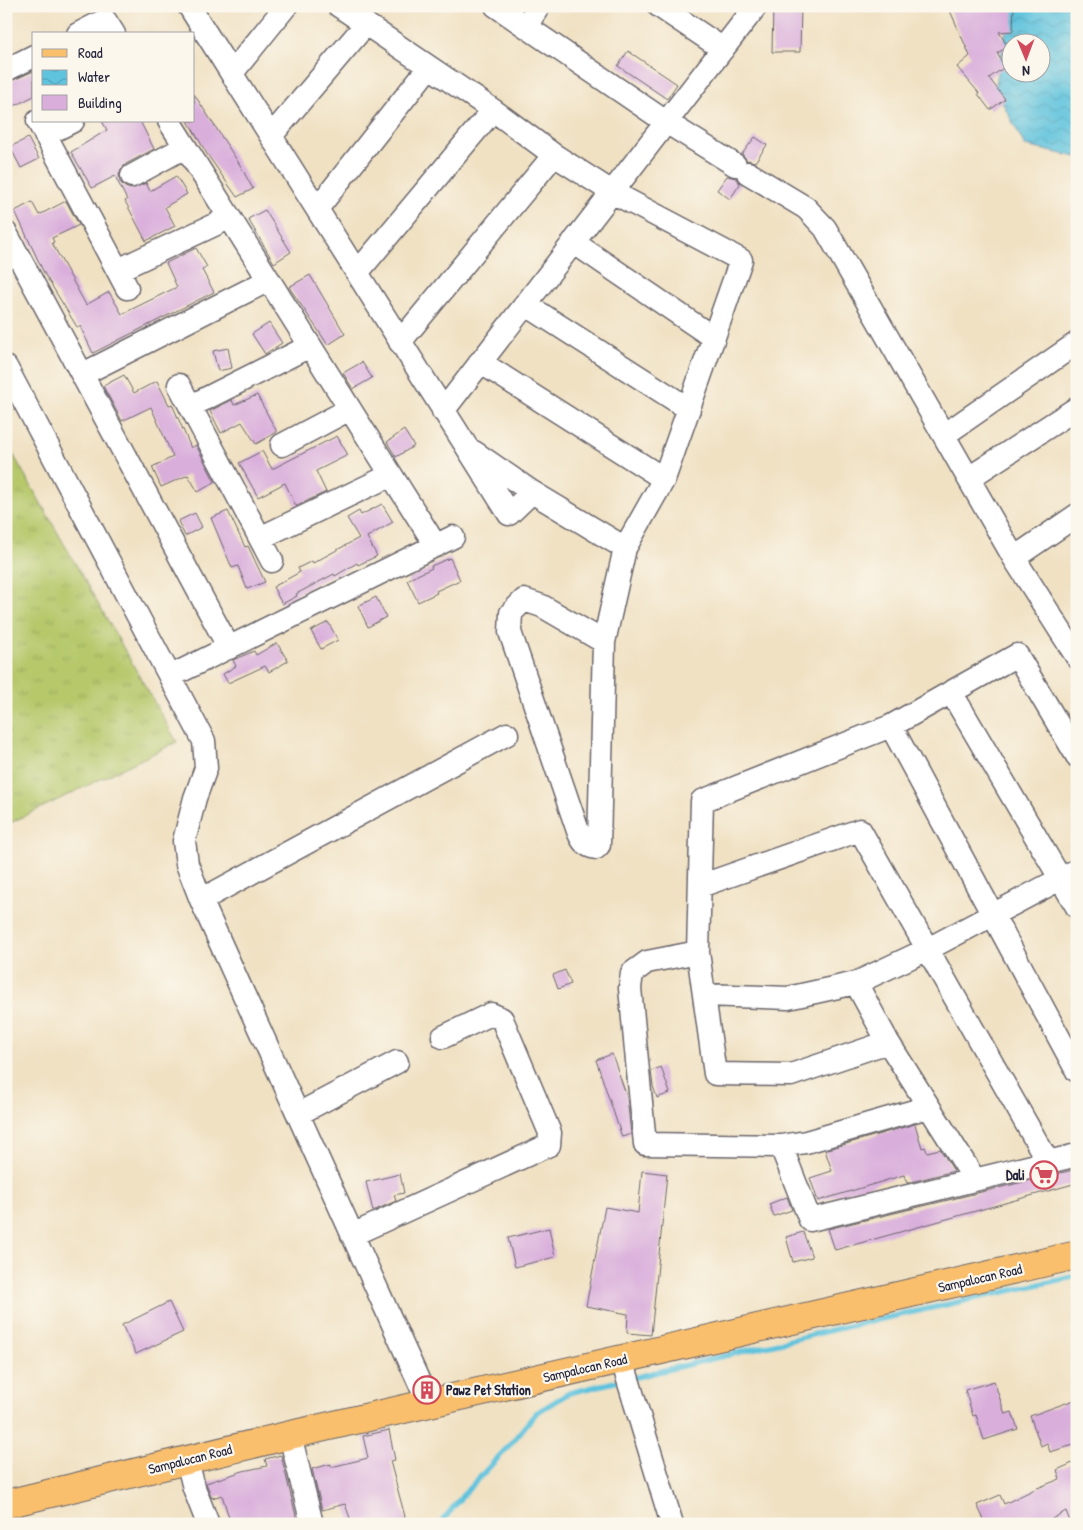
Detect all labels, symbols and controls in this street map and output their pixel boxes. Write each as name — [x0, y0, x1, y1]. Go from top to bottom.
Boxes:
legend — [32, 32, 195, 122]
north arrow — [1000, 32, 1050, 82]
text: Road — [78, 42, 103, 63]
text: N — [1022, 62, 1030, 81]
text: Water — [78, 66, 110, 87]
text: Building — [78, 92, 122, 113]
supermarket icon: Dali — [1029, 1160, 1059, 1190]
place label: Dali — [1006, 1165, 1025, 1184]
street label: Sampalocan Road — [936, 1258, 1025, 1297]
street label: Sampalocan Road — [541, 1348, 630, 1387]
building icon: Pawz Pet Station — [412, 1375, 442, 1405]
place label: Pawz Pet Station — [446, 1380, 531, 1399]
street label: Sampalocan Road — [146, 1439, 235, 1479]

